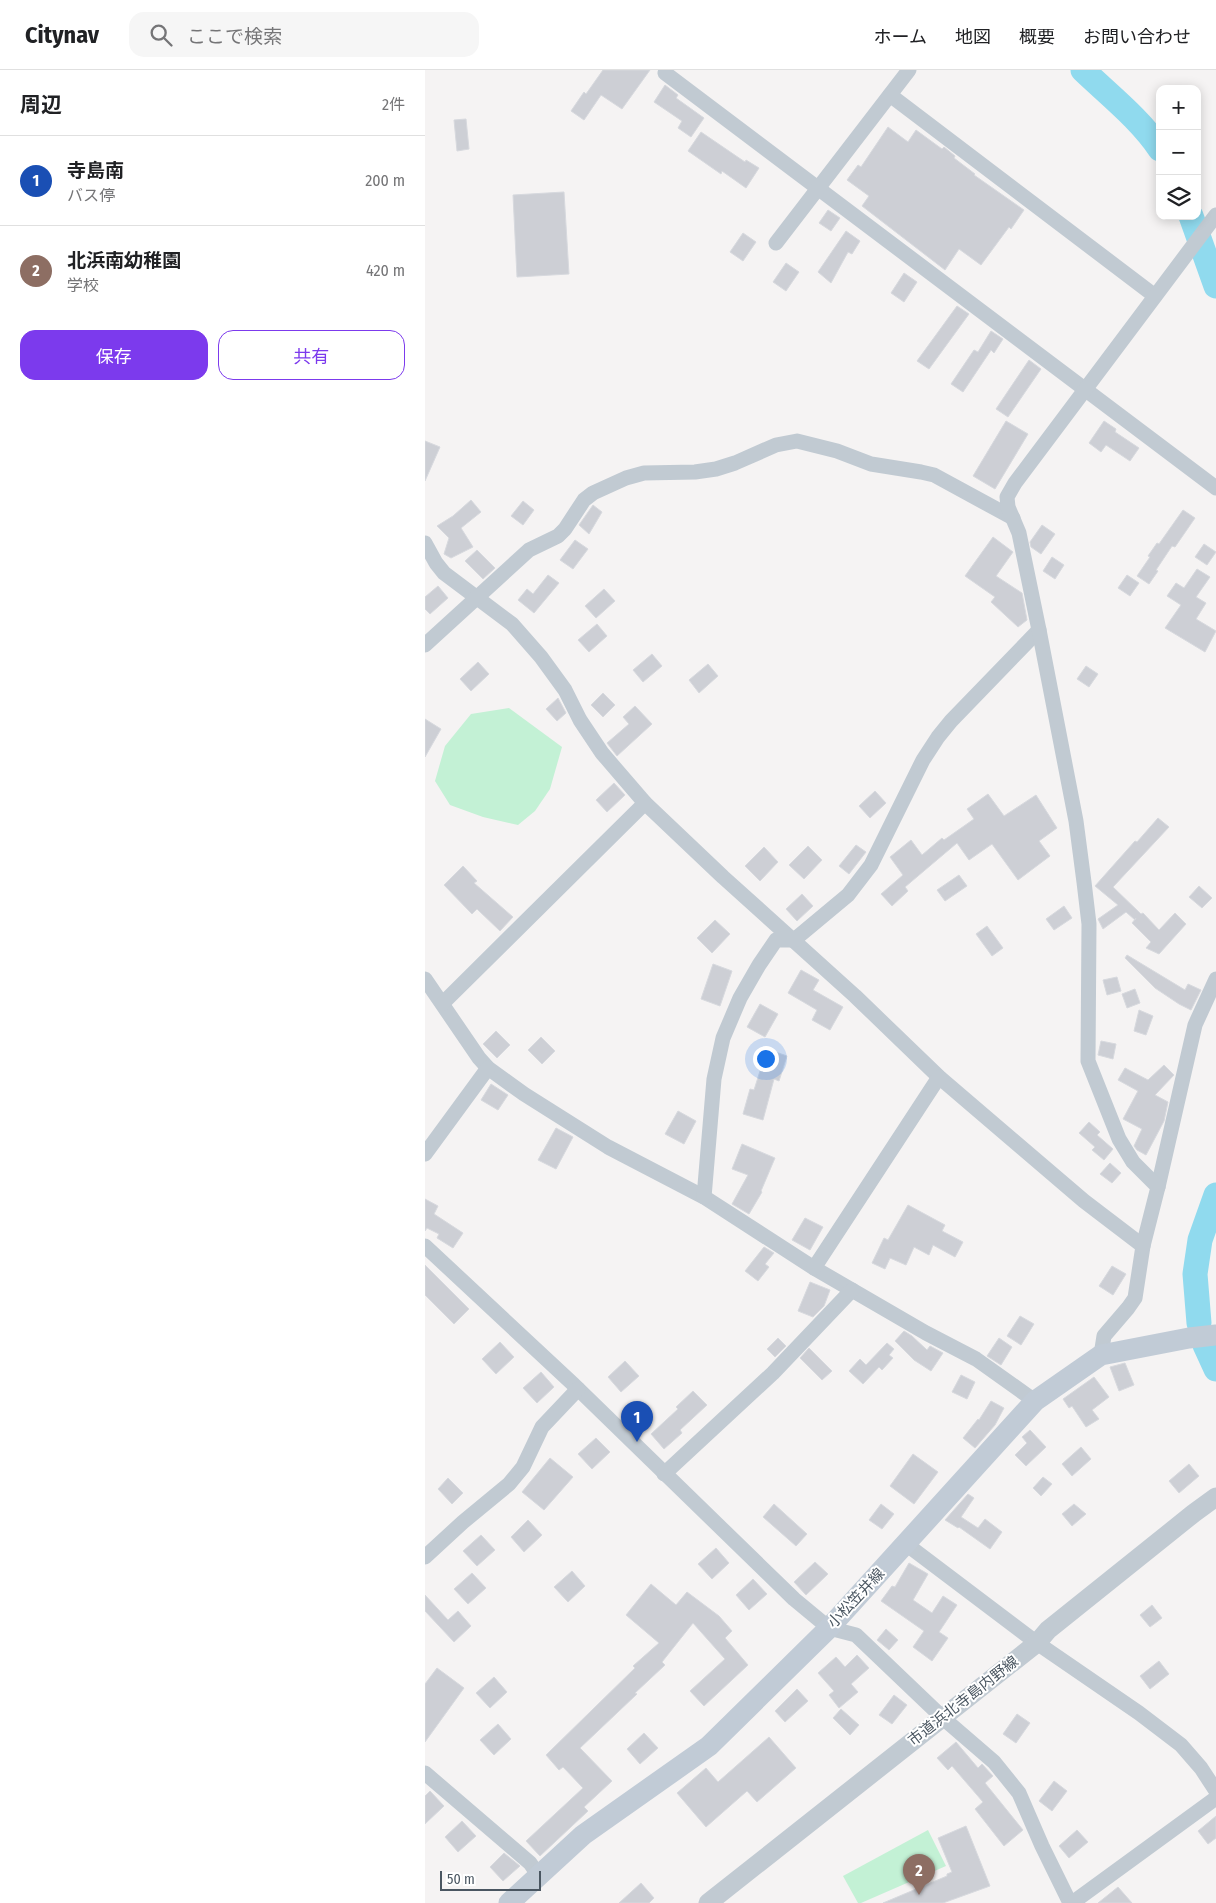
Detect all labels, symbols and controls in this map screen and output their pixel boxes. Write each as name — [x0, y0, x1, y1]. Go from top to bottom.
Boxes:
search box — [129, 12, 479, 57]
text: Citynav — [25, 21, 99, 49]
icon: search — [147, 21, 175, 49]
text: ここで検索 — [187, 25, 282, 48]
text: ホーム — [874, 26, 927, 48]
text: 地図 — [955, 26, 991, 48]
text: 概要 — [1019, 26, 1055, 48]
text: お問い合わせ — [1083, 26, 1191, 48]
map controls — [1156, 85, 1201, 220]
button: + — [1156, 85, 1201, 130]
text: 周辺 — [20, 92, 62, 118]
text: 2件 — [382, 95, 405, 114]
button: − — [1156, 130, 1201, 175]
text: 寺島南 — [67, 159, 124, 182]
text: 1 — [33, 171, 39, 190]
text: 200 m — [365, 171, 405, 190]
button: layers — [1156, 175, 1201, 220]
text: バス停 — [67, 186, 115, 205]
text: 北浜南幼稚園 — [67, 249, 181, 272]
text: 2 — [32, 261, 40, 280]
text: 420 m — [366, 261, 405, 280]
text: 学校 — [67, 276, 99, 295]
button: 保存 — [20, 330, 208, 380]
button: 共有 — [218, 330, 405, 380]
your location — [753, 1046, 779, 1072]
pin: 1 — [621, 1401, 653, 1442]
street label: 小松笠井線 — [824, 1564, 888, 1632]
street label: 市道浜北寺島内野線 — [904, 1652, 1022, 1750]
pin: 2 — [903, 1854, 935, 1895]
scale bar — [440, 1868, 541, 1891]
text: 50 m — [447, 1871, 475, 1888]

